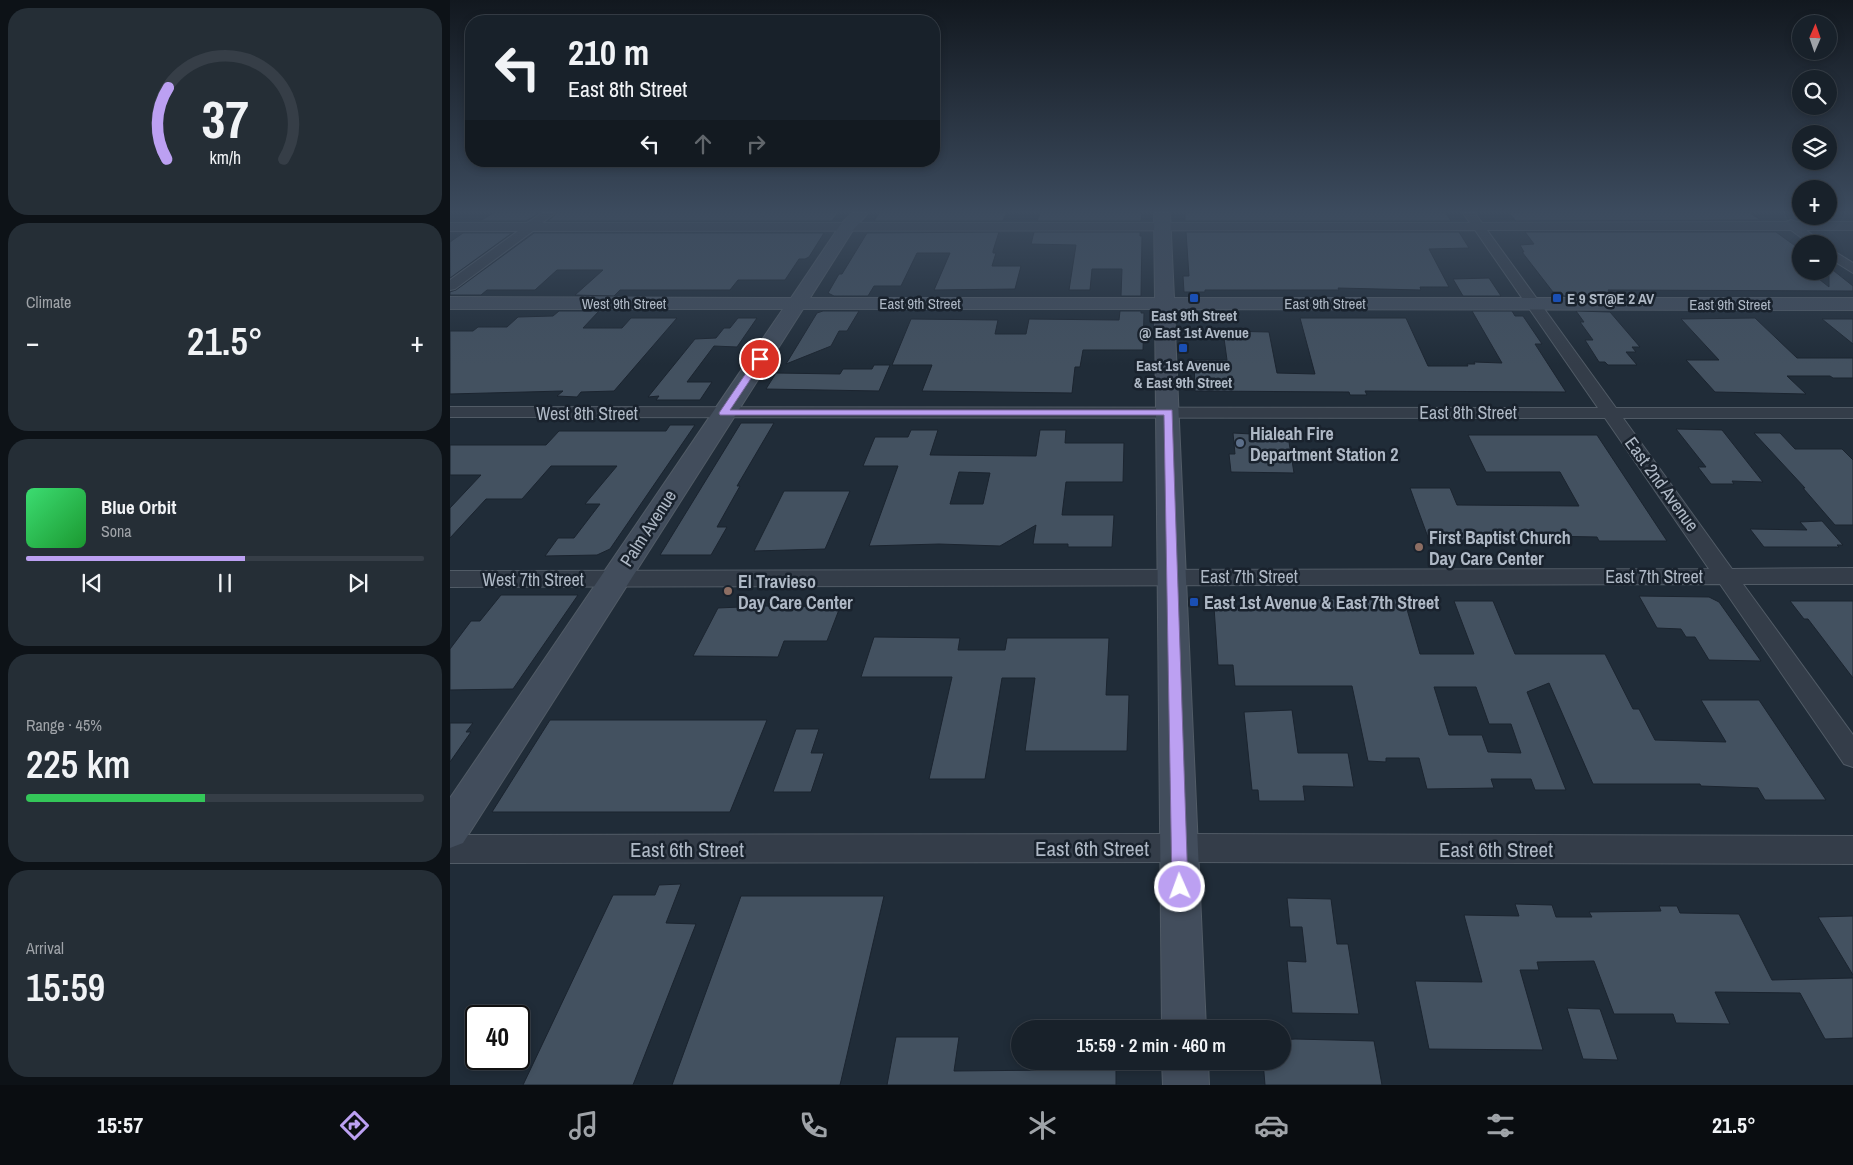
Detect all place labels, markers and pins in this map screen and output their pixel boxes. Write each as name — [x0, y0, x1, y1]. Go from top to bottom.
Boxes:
place label: E 9 ST@E 2 AV — [1567, 288, 1655, 309]
marker: East 9th Street @ East 1st Avenue — [1188, 292, 1200, 304]
marker: E 9 ST@E 2 AV — [1551, 292, 1563, 304]
place label: East 9th Street @ East 1st Avenue — [1139, 305, 1249, 343]
pin — [739, 338, 781, 380]
marker: East 1st Avenue & East 9th Street — [1177, 342, 1189, 354]
place label: East 1st Avenue & East 9th Street — [1134, 355, 1232, 393]
place label: Hialeah Fire Department Station 2 — [1250, 421, 1398, 467]
marker: Hialeah Fire Department Station 2 — [1234, 437, 1246, 449]
place label: First Baptist Church Day Care Center — [1429, 525, 1571, 571]
marker: First Baptist Church Day Care Center — [1413, 541, 1425, 553]
place label: El Travieso Day Care Center — [738, 569, 853, 615]
marker: El Travieso Day Care Center — [722, 585, 734, 597]
place label: East 1st Avenue & East 7th Street — [1204, 590, 1439, 615]
marker: East 1st Avenue & East 7th Street — [1188, 596, 1200, 608]

